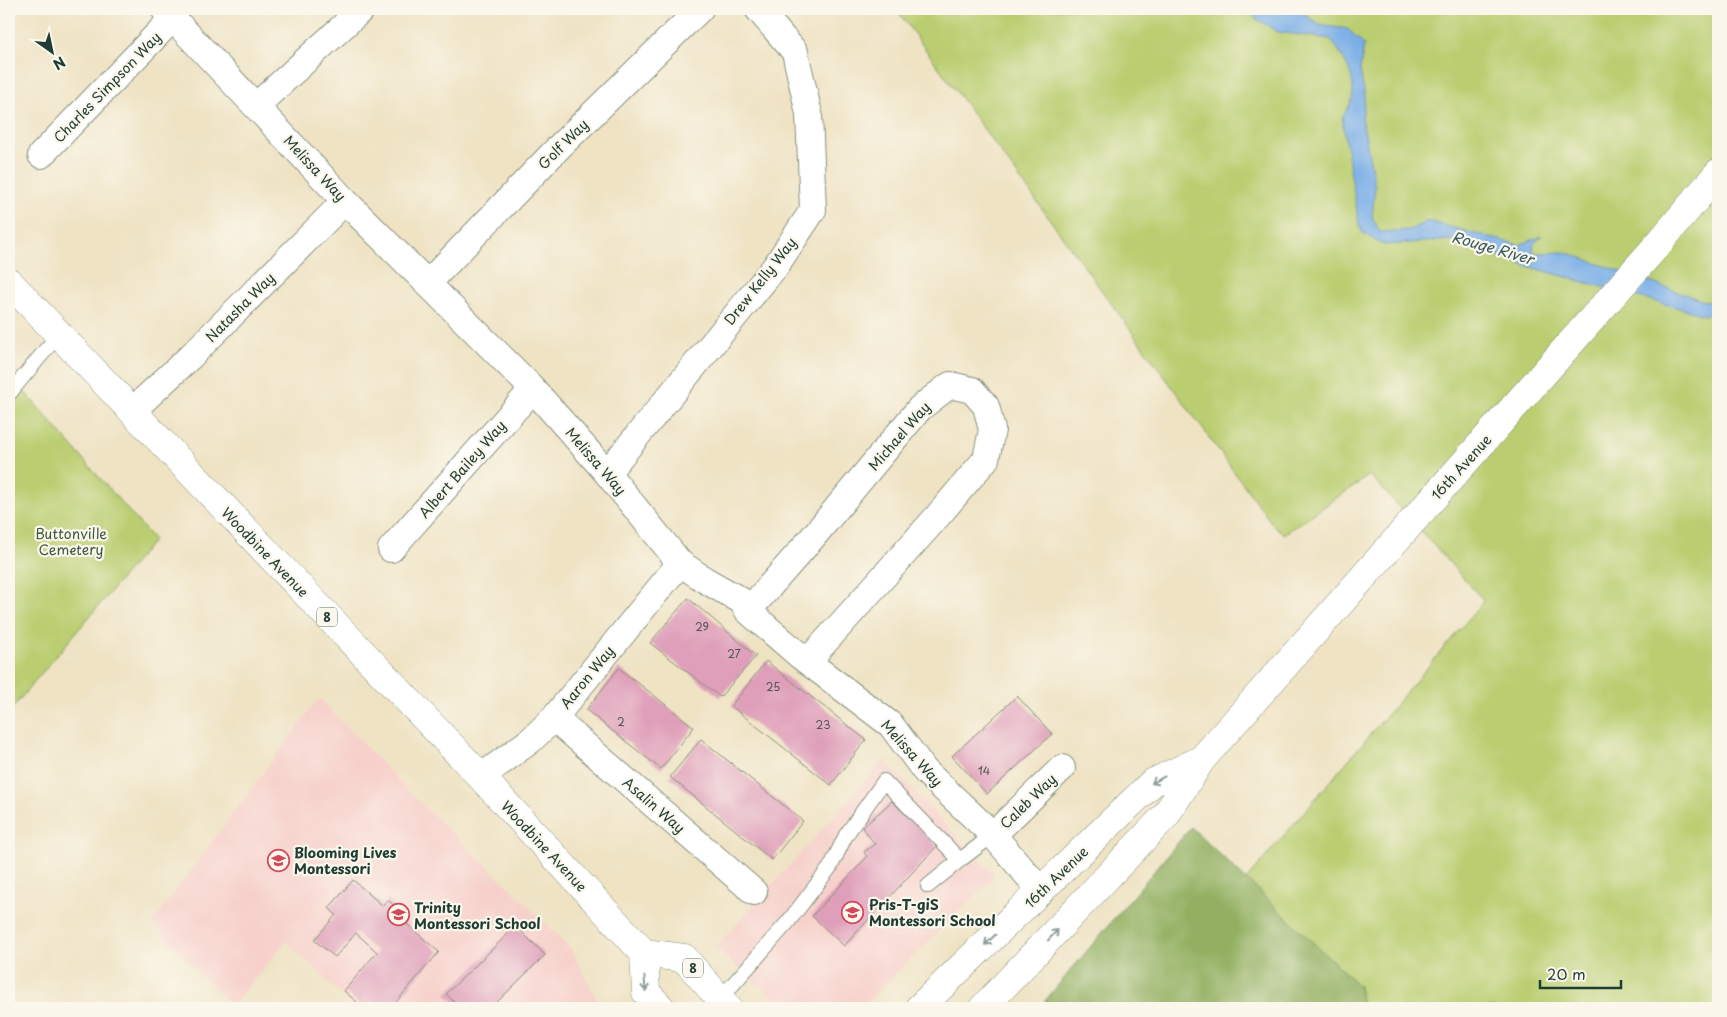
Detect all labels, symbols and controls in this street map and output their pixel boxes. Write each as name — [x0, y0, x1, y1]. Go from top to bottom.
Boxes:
street label: Charles Simpson Way — [48, 27, 166, 147]
north arrow — [28, 28, 78, 78]
text: N — [49, 51, 70, 75]
street label: Golf Way — [533, 114, 593, 174]
street label: Melissa Way — [279, 130, 351, 206]
water label: Rouge River — [1449, 224, 1539, 270]
street label: Drew Kelly Way — [719, 233, 801, 329]
street label: Natasha Way — [200, 267, 280, 347]
street label: Michael Way — [863, 397, 935, 475]
street label: Albert Bailey Way — [414, 416, 510, 522]
street label: Melissa Way — [561, 423, 631, 499]
street label: 16th Avenue — [1426, 429, 1496, 504]
street label: Woodbine Avenue — [217, 502, 313, 602]
park label: Buttonville Cemetery — [35, 523, 107, 560]
road number: 8 — [317, 608, 337, 626]
house number: 29 — [695, 618, 709, 635]
street label: Aaron Way — [555, 641, 619, 713]
house number: 27 — [727, 645, 741, 662]
house number: 25 — [766, 678, 780, 695]
house number: 2 — [617, 713, 625, 730]
street label: Melissa Way — [876, 715, 948, 791]
house number: 23 — [816, 716, 830, 733]
house number: 14 — [978, 762, 990, 779]
street label: Caleb Way — [995, 769, 1061, 833]
street label: Asalin Way — [618, 772, 690, 838]
one-way arrow — [1151, 776, 1166, 786]
street label: Woodbine Avenue — [496, 796, 592, 896]
street label: 16th Avenue — [1019, 841, 1093, 913]
place label: Blooming Lives Montessori — [294, 842, 397, 879]
school or university icon: Blooming Lives Montessori — [266, 848, 290, 872]
place label: Pris-T-giS Montessori School — [869, 894, 996, 931]
place label: Trinity Montessori School — [414, 897, 541, 934]
school or university icon: Pris-T-giS Montessori School — [841, 900, 865, 924]
school or university icon: Trinity Montessori School — [386, 903, 410, 927]
one-way arrow — [1047, 928, 1059, 941]
one-way arrow — [983, 934, 996, 946]
scale bar — [1540, 957, 1621, 989]
road number: 8 — [683, 958, 703, 978]
text: 20 m — [1547, 962, 1586, 985]
one-way arrow — [641, 976, 650, 992]

